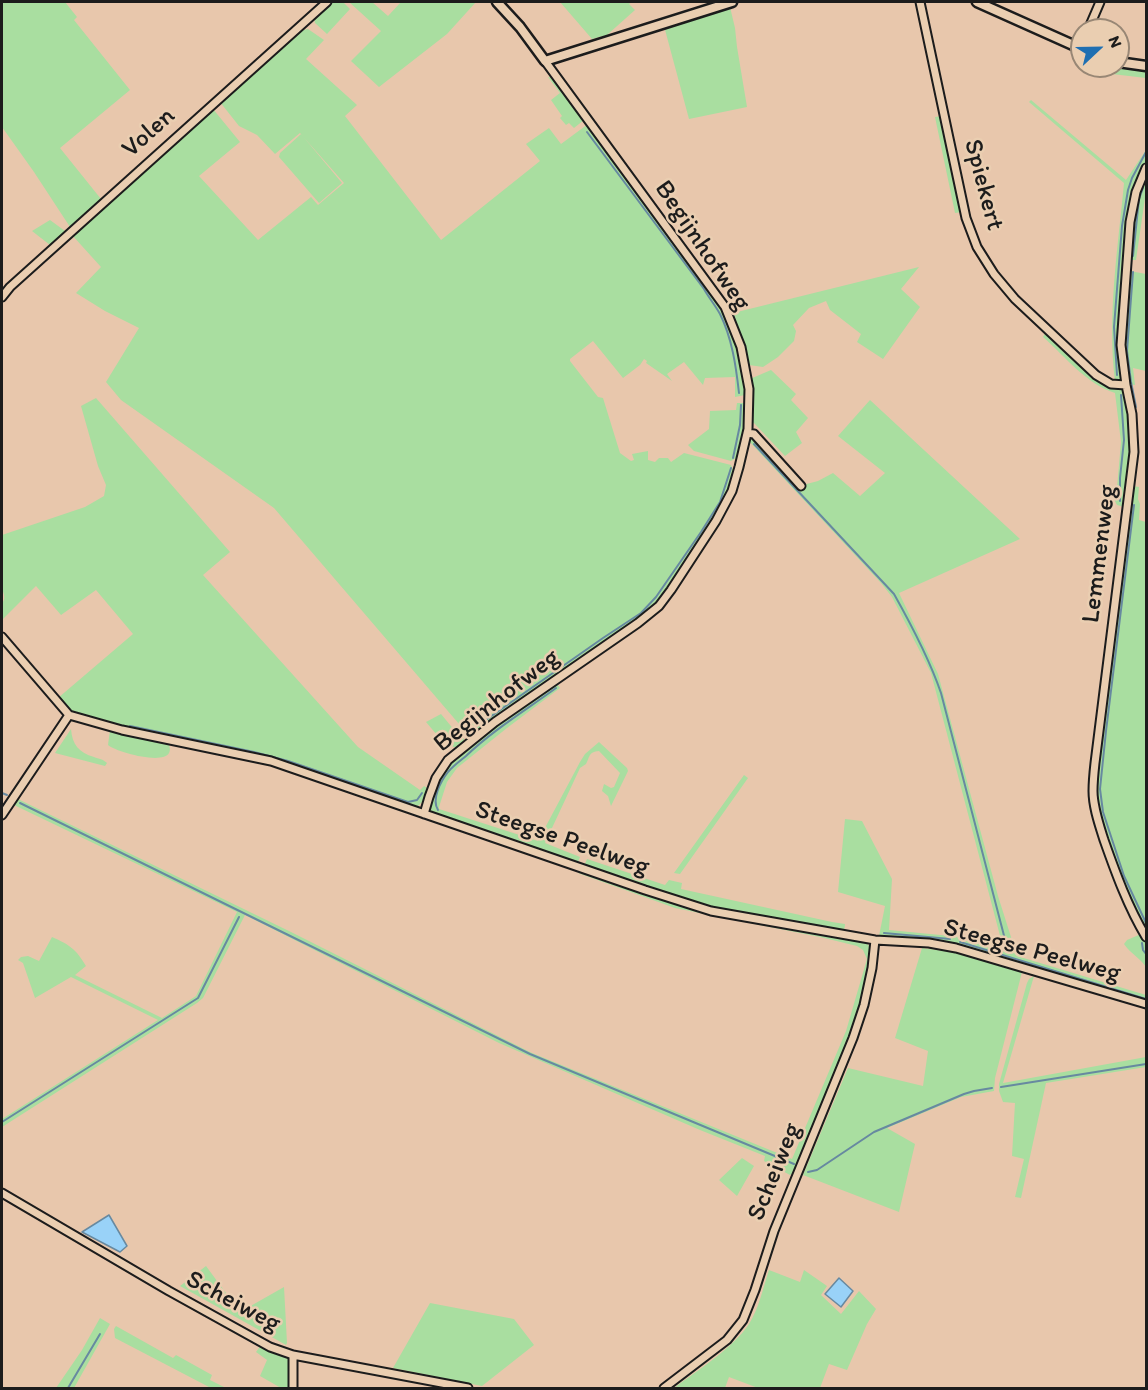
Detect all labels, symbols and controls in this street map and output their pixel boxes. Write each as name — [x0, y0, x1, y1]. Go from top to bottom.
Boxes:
north arrow — [1070, 18, 1130, 78]
text: N — [1104, 33, 1126, 50]
street label: Volen — [116, 101, 182, 165]
street label: Spiekert — [956, 136, 1010, 234]
street label: Begijnhofweg — [647, 175, 757, 317]
street label: Lemmenweg — [1076, 483, 1124, 625]
street label: Begijnhofweg — [428, 642, 566, 760]
street label: Steegse Peelweg — [471, 795, 653, 883]
street label: Steegse Peelweg — [940, 912, 1124, 990]
street label: Scheiweg — [741, 1119, 809, 1225]
street label: Scheiweg — [180, 1264, 286, 1340]

